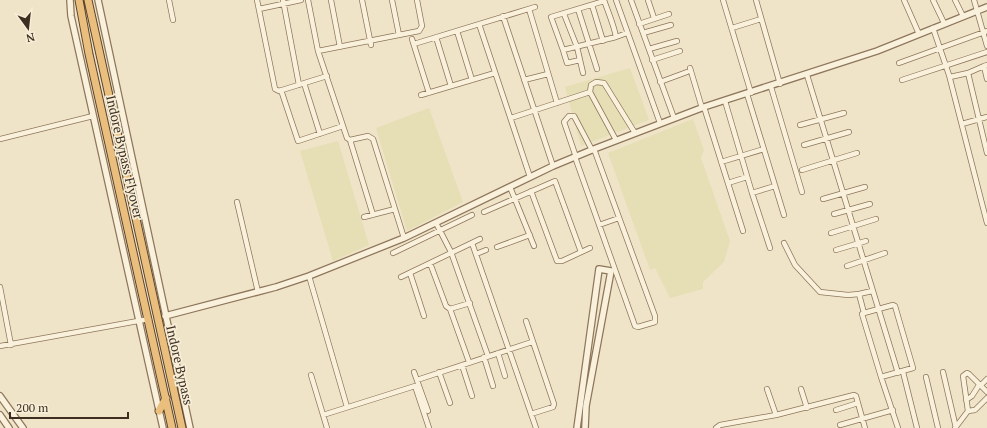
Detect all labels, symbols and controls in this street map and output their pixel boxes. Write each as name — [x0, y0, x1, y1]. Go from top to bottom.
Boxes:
north arrow — [8, 8, 48, 48]
text: N — [24, 30, 36, 46]
street label: Indore Bypass Flyover — [102, 93, 148, 221]
street label: Indore Bypass — [162, 323, 198, 407]
scale bar — [10, 394, 128, 420]
text: 200 m — [16, 400, 49, 415]

